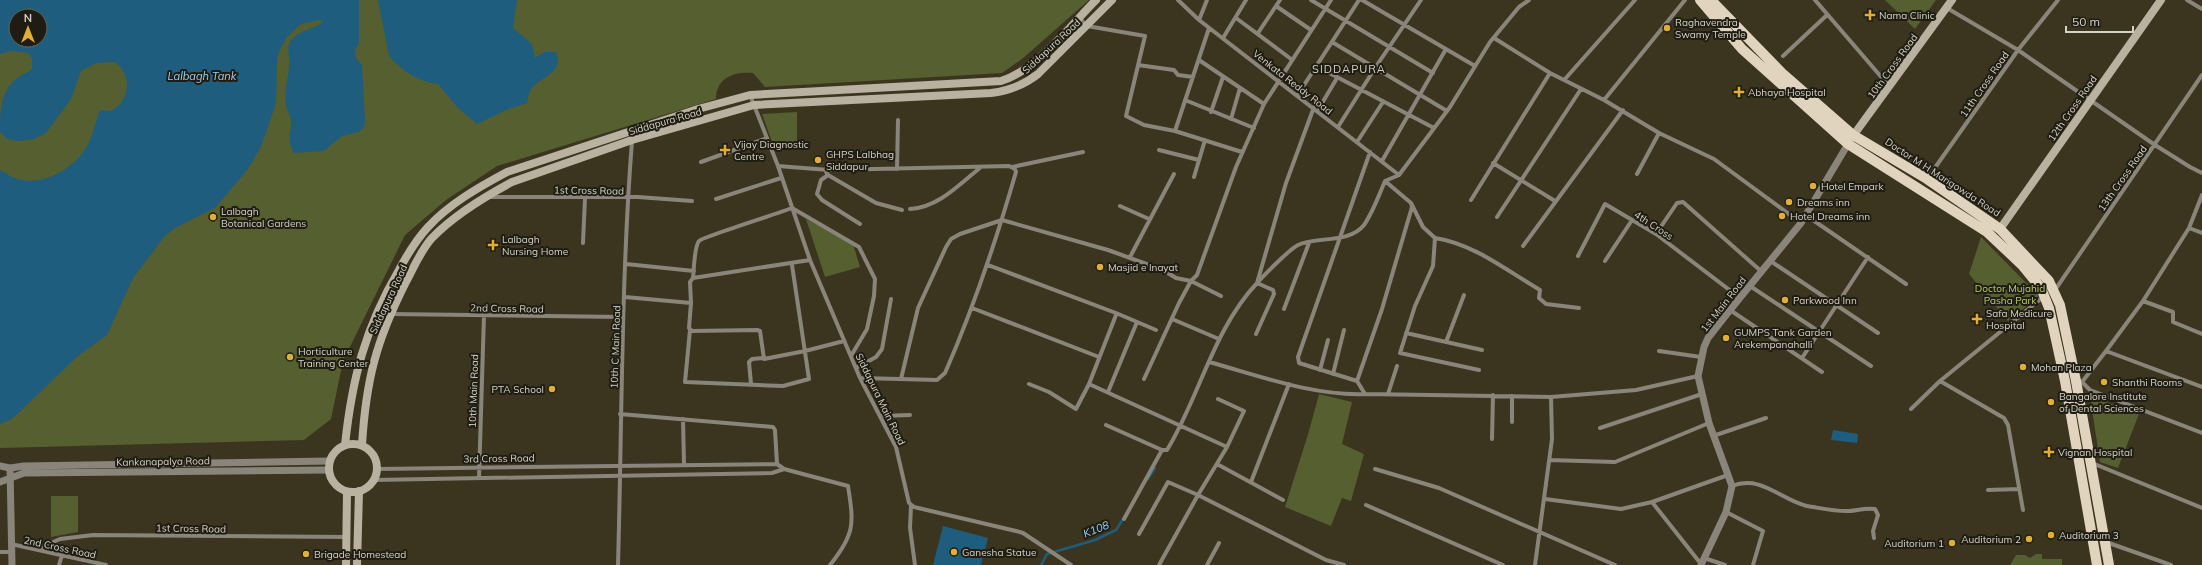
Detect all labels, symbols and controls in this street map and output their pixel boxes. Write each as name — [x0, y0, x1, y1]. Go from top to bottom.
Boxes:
north arrow — [8, 8, 48, 48]
scale bar — [2066, 8, 2133, 34]
marker: Nama Clinic — [1864, 9, 1876, 21]
place label: Nama Clinic — [1879, 9, 1935, 22]
text: N — [24, 11, 32, 25]
text: 50 m — [2072, 14, 2100, 29]
street label: Siddapura Road — [1019, 16, 1083, 77]
place label: Raghavendra Swamy Temple — [1675, 16, 1746, 41]
marker: Raghavendra Swamy Temple — [1662, 23, 1672, 33]
street label: 10th Cross Road — [1864, 31, 1920, 101]
street label: Venkata Reddy Road — [1250, 47, 1335, 118]
street label: 11th Cross Road — [1957, 49, 2012, 120]
district label: SIDDAPURA — [1312, 62, 1386, 76]
water label: Lalbagh Tank — [168, 69, 237, 83]
street label: 12th Cross Road — [2045, 73, 2100, 144]
marker: Abhaya Hospital — [1733, 86, 1745, 98]
place label: Abhaya Hospital — [1748, 86, 1826, 99]
street label: Siddapura Road — [627, 105, 703, 138]
street label: Doctor M H Marigowda Road — [1883, 135, 2003, 220]
place label: Vijay Diagnostic Centre — [734, 138, 809, 163]
street label: 13th Cross Road — [2095, 143, 2150, 214]
marker: Vijay Diagnostic Centre — [719, 144, 731, 156]
place label: GHPS Lalbhag Siddapur — [826, 148, 894, 173]
marker: GHPS Lalbhag Siddapur — [813, 155, 823, 165]
place label: Hotel Empark — [1821, 180, 1884, 193]
marker: Hotel Empark — [1808, 181, 1818, 191]
street label: 1st Cross Road — [554, 183, 624, 198]
place label: Dreams inn — [1797, 196, 1850, 209]
marker: Dreams inn — [1784, 197, 1794, 207]
place label: Lalbagh Botanical Gardens — [221, 205, 306, 230]
street label: 4th Cross — [1632, 208, 1676, 243]
place label: Hotel Dreams inn — [1790, 210, 1870, 223]
marker: Hotel Dreams inn — [1777, 211, 1787, 221]
marker: Lalbagh Botanical Gardens — [208, 212, 218, 222]
place label: Lalbagh Nursing Home — [502, 233, 568, 258]
marker: Lalbagh Nursing Home — [487, 239, 499, 251]
place label: Masjid e Inayat — [1108, 261, 1179, 274]
street label: Siddapura Road — [367, 262, 410, 336]
marker: Masjid e Inayat — [1095, 262, 1105, 272]
street label: 1st Main Road — [1698, 274, 1749, 335]
park label: Doctor Mujahid Pasha Park — [1975, 282, 2045, 307]
place label: Parkwood Inn — [1793, 294, 1857, 307]
marker: Parkwood Inn — [1780, 295, 1790, 305]
street label: 2nd Cross Road — [470, 301, 544, 316]
street label: 10th C Main Road — [608, 305, 623, 389]
place label: Safa Medicure Hospital — [1986, 307, 2052, 332]
marker: Safa Medicure Hospital — [1971, 313, 1983, 325]
place label: GUMPS Tank Garden Arekempanahalli — [1734, 326, 1832, 351]
marker: GUMPS Tank Garden Arekempanahalli — [1721, 333, 1731, 343]
place label: Horticulture Training Center — [298, 345, 369, 370]
street label: Siddapura Main Road — [853, 351, 908, 447]
marker: Horticulture Training Center — [285, 352, 295, 362]
street label: 10th Main Road — [466, 354, 481, 428]
place label: Mohan Plaza — [2031, 361, 2092, 374]
marker: Mohan Plaza — [2018, 362, 2028, 372]
place label: Shanthi Rooms — [2112, 376, 2182, 389]
marker: Shanthi Rooms — [2099, 377, 2109, 387]
place label: PTA School — [492, 383, 544, 396]
marker: PTA School — [547, 384, 557, 394]
place label: Bangalore Institute of Dental Sciences — [2059, 390, 2147, 415]
marker: Bangalore Institute of Dental Sciences — [2046, 397, 2056, 407]
marker: Vignan Hospital — [2043, 446, 2055, 458]
place label: Vignan Hospital — [2058, 446, 2132, 459]
street label: 3rd Cross Road — [463, 451, 535, 466]
street label: Kankanapalya Road — [116, 454, 210, 469]
water label: K108 — [1081, 517, 1111, 541]
street label: 1st Cross Road — [156, 521, 226, 536]
place label: Auditorium 3 — [2059, 529, 2119, 542]
marker: Auditorium 3 — [2046, 530, 2056, 540]
street label: 2nd Cross Road — [23, 533, 97, 562]
place label: Auditorium 2 — [1961, 533, 2021, 546]
marker: Auditorium 2 — [2024, 534, 2034, 544]
place label: Auditorium 1 — [1884, 537, 1944, 550]
marker: Auditorium 1 — [1947, 538, 1957, 548]
place label: Ganesha Statue — [962, 546, 1036, 559]
marker: Ganesha Statue — [949, 547, 959, 557]
place label: Brigade Homestead — [314, 548, 406, 561]
marker: Brigade Homestead — [301, 549, 311, 559]

